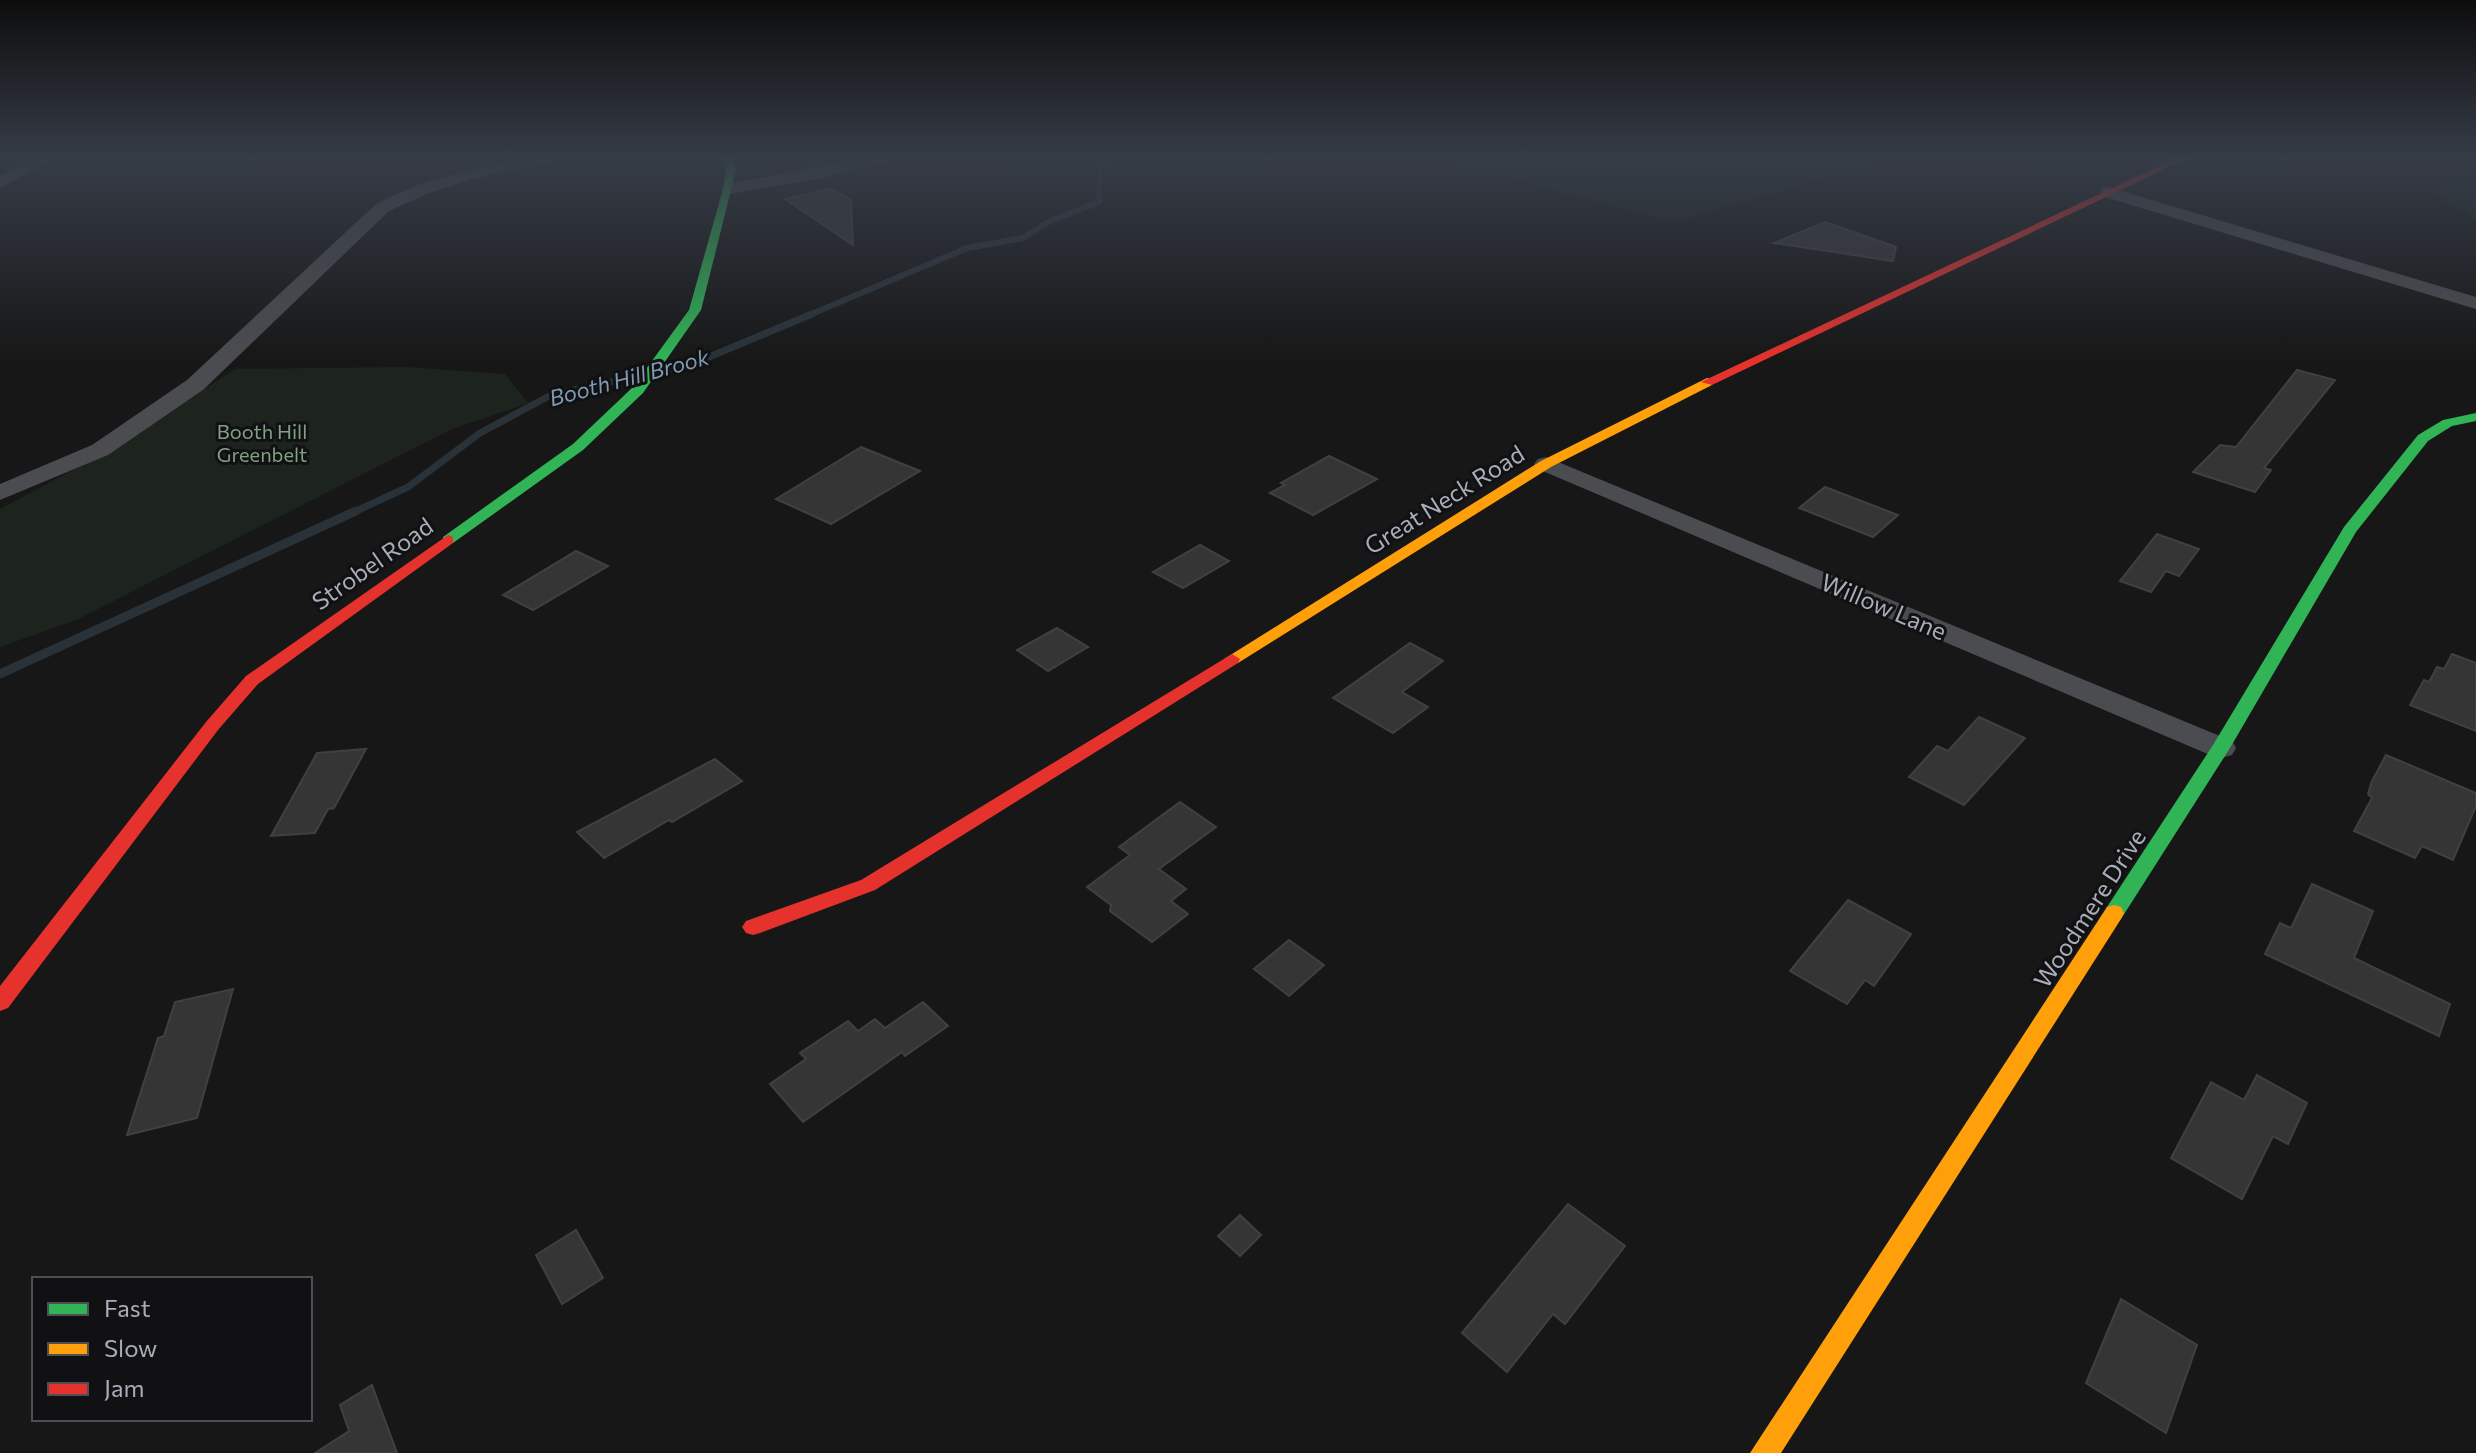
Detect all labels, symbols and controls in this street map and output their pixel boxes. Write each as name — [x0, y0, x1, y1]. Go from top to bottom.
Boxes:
water label: Booth Hill Brook — [546, 342, 713, 411]
park label: Booth Hill Greenbelt — [217, 419, 307, 466]
street label: Great Neck Road — [1359, 438, 1529, 560]
street label: Strobel Road — [306, 511, 438, 615]
street label: Willow Lane — [1817, 567, 1951, 645]
street label: Woodmere Drive — [2027, 823, 2151, 993]
legend — [32, 1277, 312, 1421]
text: Fast — [104, 1293, 151, 1322]
text: Slow — [104, 1333, 157, 1362]
text: Jam — [104, 1373, 144, 1402]

